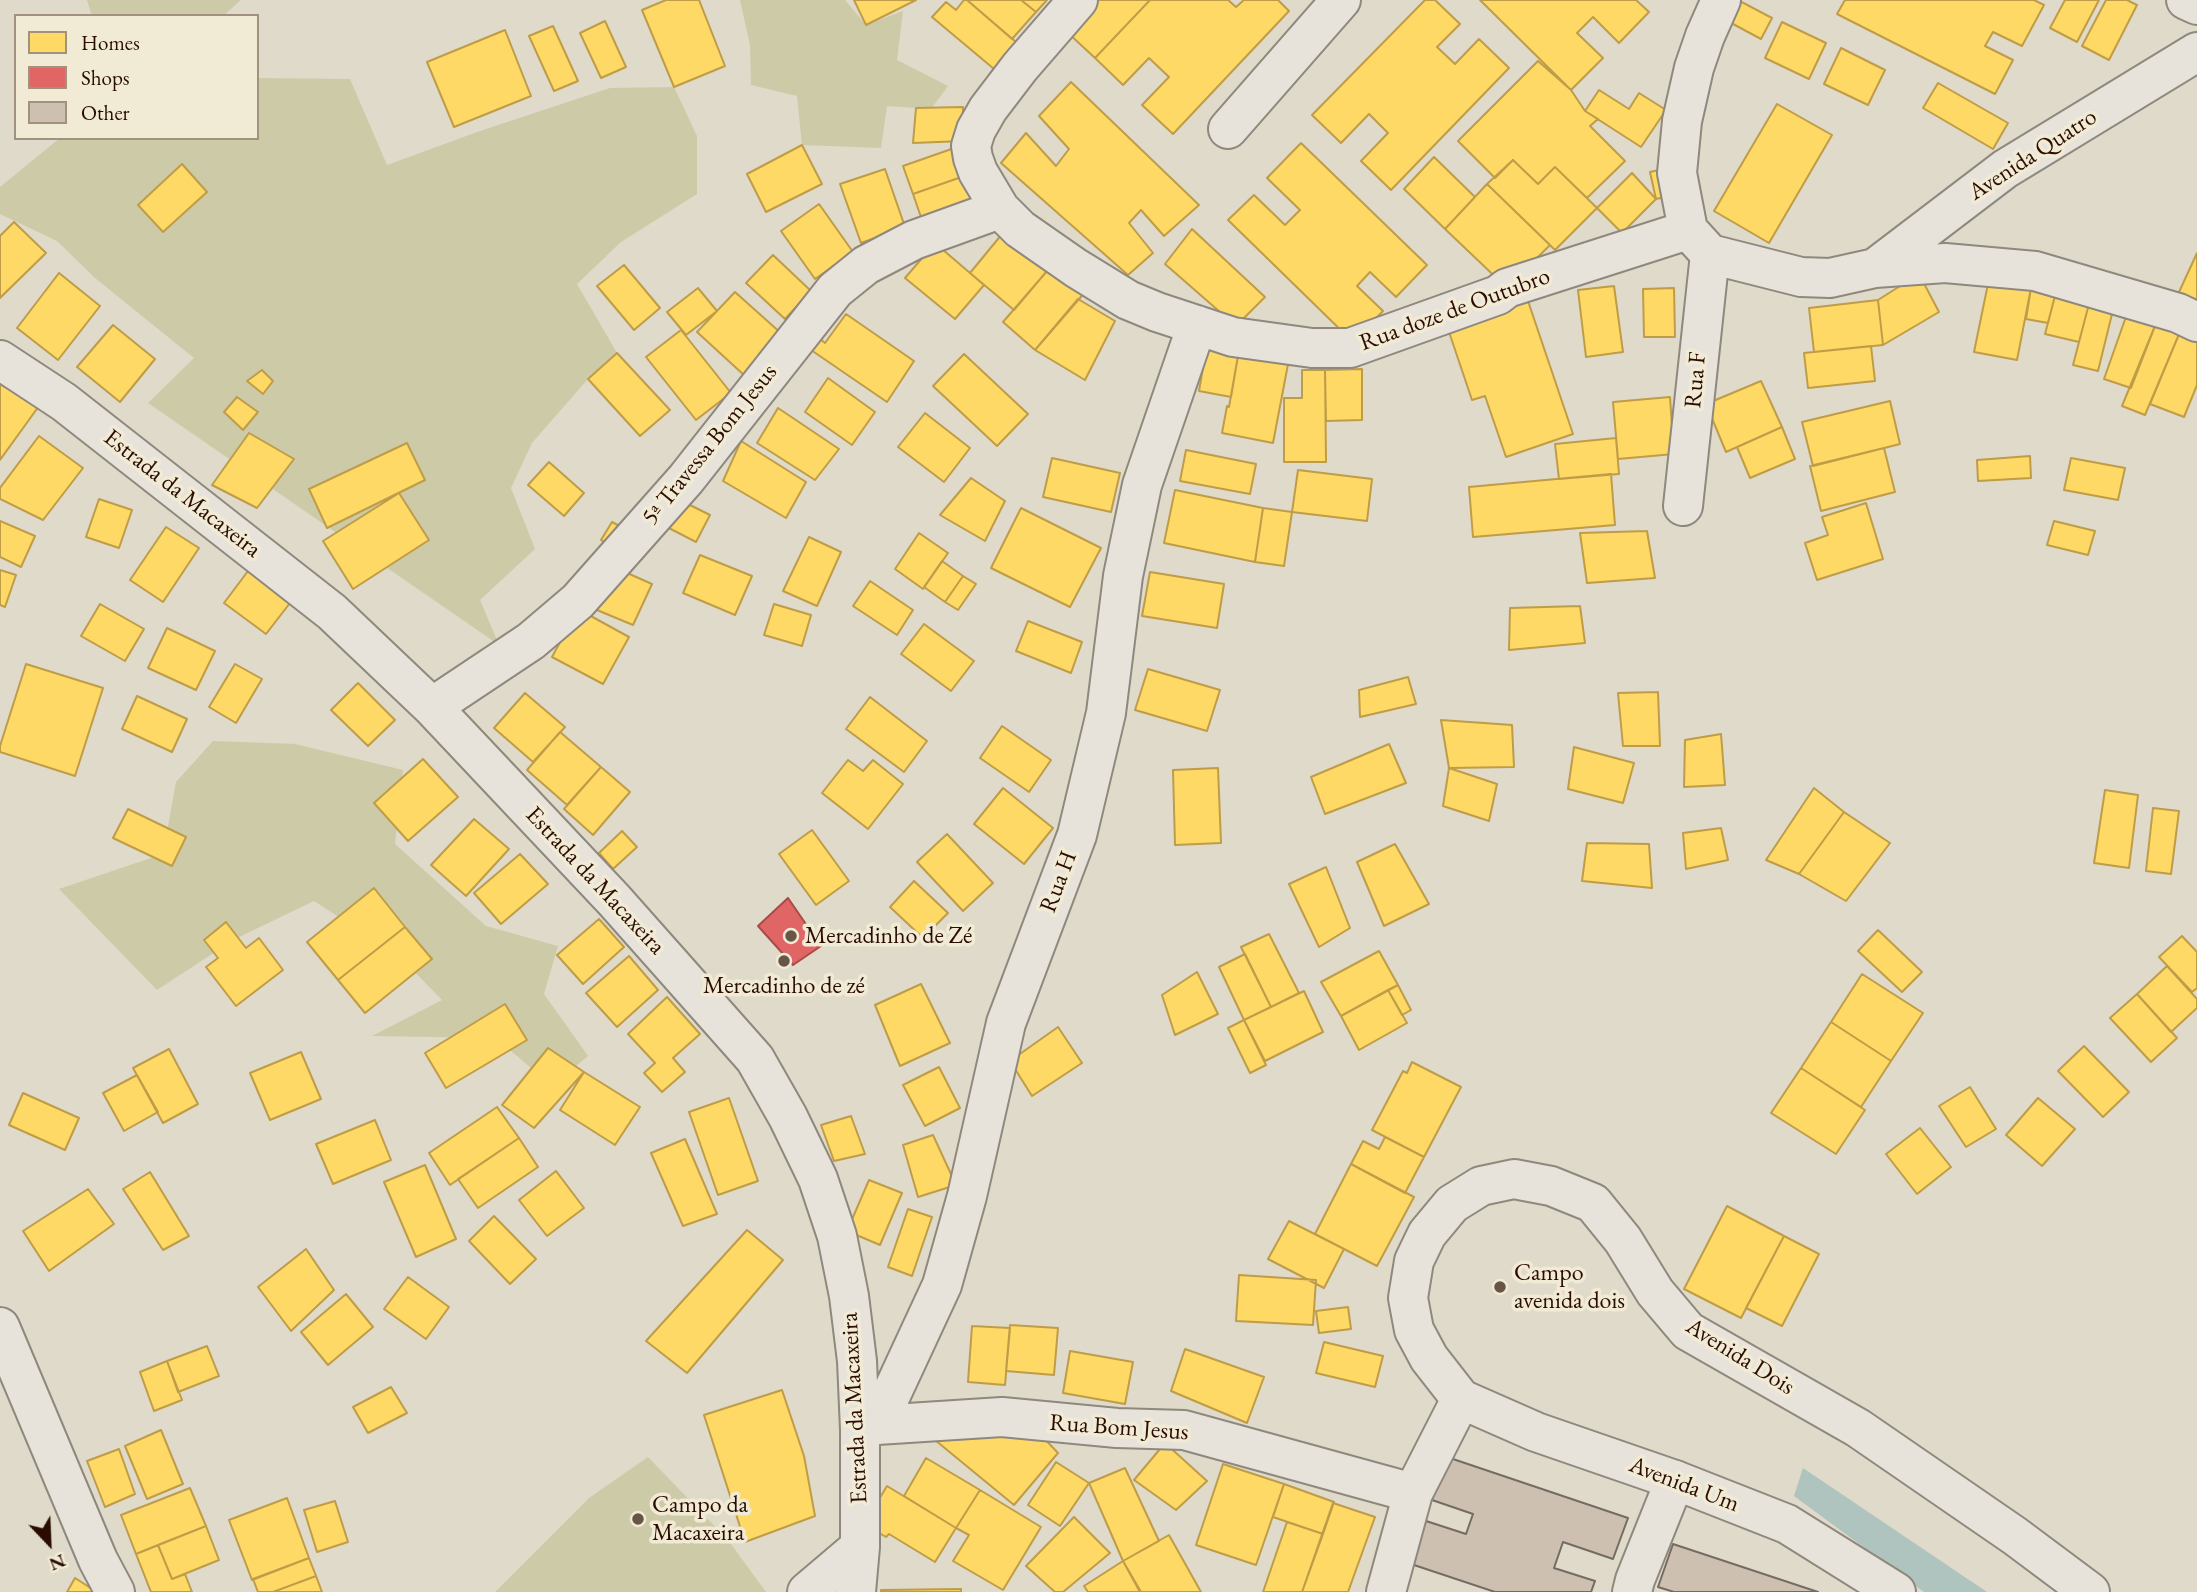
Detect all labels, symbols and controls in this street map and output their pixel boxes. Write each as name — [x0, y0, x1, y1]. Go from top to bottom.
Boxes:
legend — [14, 14, 259, 140]
text: Homes — [81, 29, 140, 56]
text: Shops — [81, 64, 130, 91]
text: Other — [81, 99, 130, 126]
street label: Avenida Quatro — [1963, 103, 2103, 207]
street label: Rua doze de Outubro — [1356, 262, 1554, 358]
street label: Rua F — [1679, 351, 1713, 409]
street label: 5ª Travessa Bom Jesus — [636, 359, 784, 531]
street label: Estrada da Macaxeira — [98, 424, 266, 564]
street label: Estrada da Macaxeira — [519, 801, 671, 961]
street label: Rua H — [1034, 847, 1084, 917]
place label: Mercadinho de Zé — [805, 922, 972, 950]
marker: Mercadinho de Zé — [783, 928, 799, 944]
marker: Mercadinho de zé — [776, 953, 792, 969]
place label: Mercadinho de zé — [703, 972, 865, 1000]
place label: Campo avenida dois — [1514, 1259, 1625, 1315]
marker: Campo avenida dois — [1492, 1279, 1508, 1295]
street label: Estrada da Macaxeira — [836, 1312, 874, 1504]
street label: Avenida Dois — [1680, 1312, 1800, 1402]
street label: Rua Bom Jesus — [1049, 1409, 1189, 1447]
street label: Avenida Um — [1625, 1451, 1743, 1519]
place label: Campo da Macaxeira — [652, 1491, 748, 1547]
north arrow — [14, 1508, 84, 1578]
marker: Campo da Macaxeira — [630, 1511, 646, 1527]
text: N — [45, 1548, 69, 1577]

